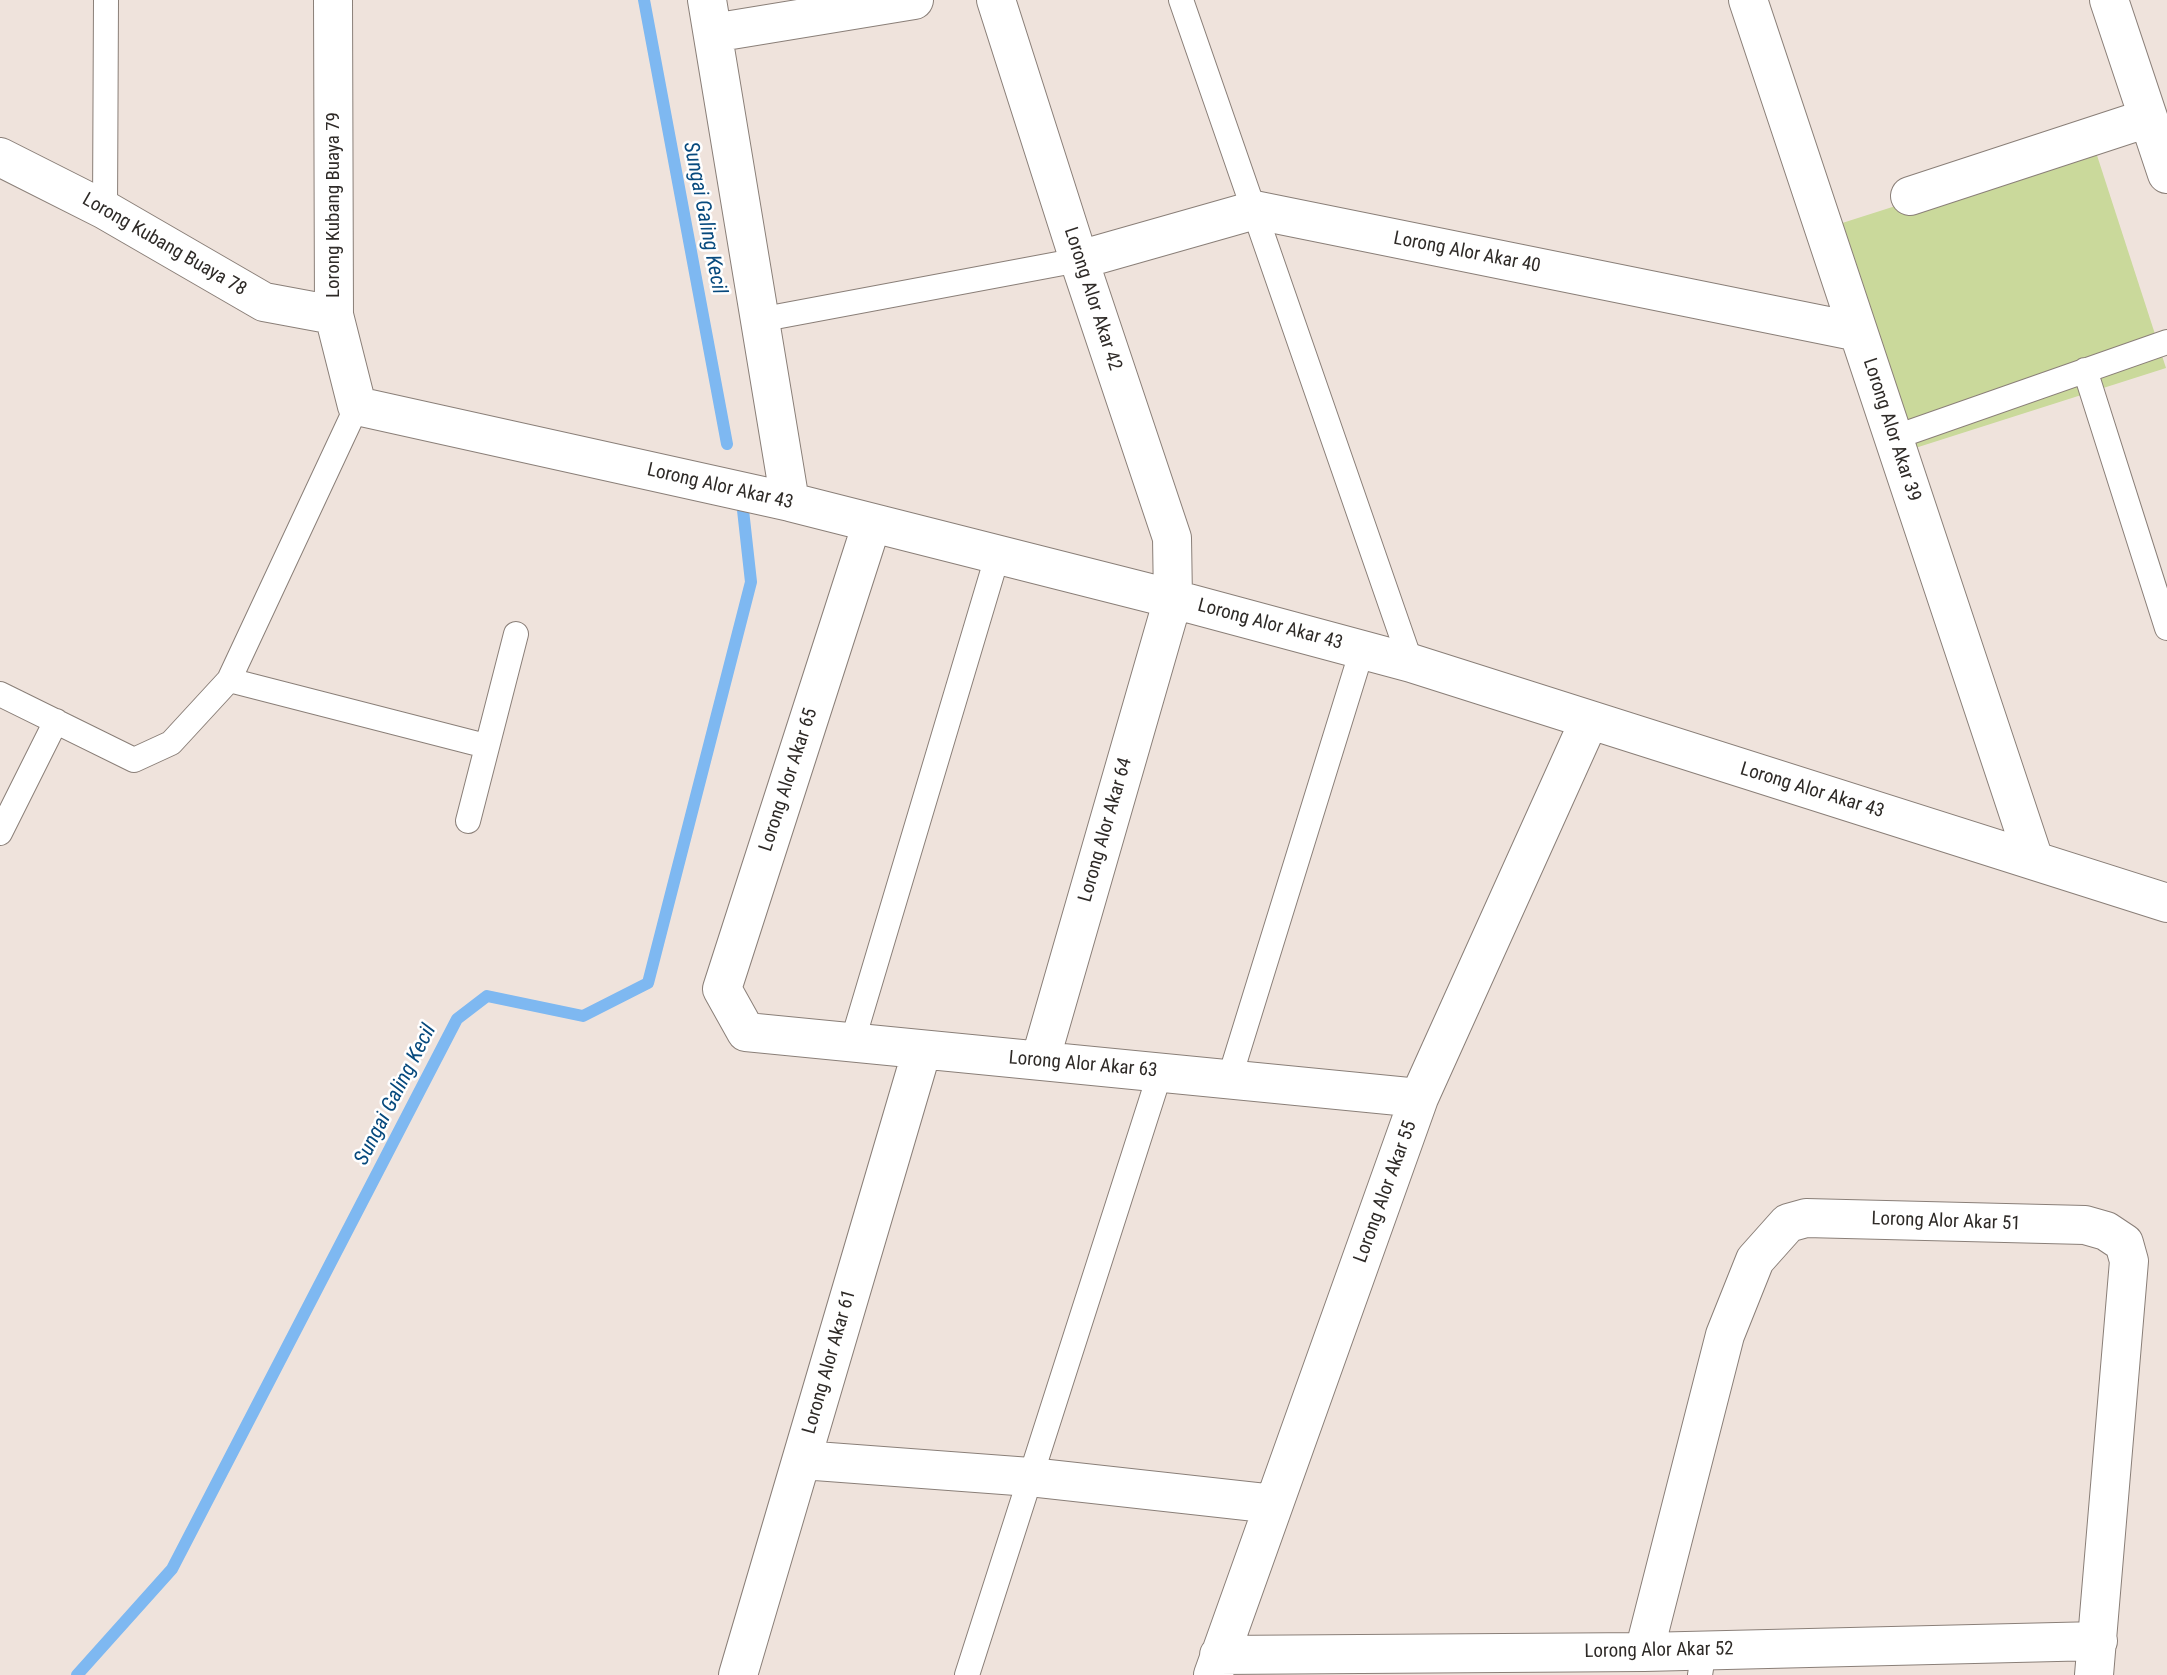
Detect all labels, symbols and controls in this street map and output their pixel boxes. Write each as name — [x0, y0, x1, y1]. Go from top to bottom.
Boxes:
street label: Lorong Kubang Buaya 79 — [323, 112, 345, 298]
water label: Sungai Galing Kecil — [677, 140, 731, 296]
street label: Lorong Kubang Buaya 78 — [78, 189, 250, 301]
street label: Lorong Alor Akar 42 — [1058, 225, 1126, 373]
street label: Lorong Alor Akar 40 — [1392, 228, 1542, 278]
street label: Lorong Alor Akar 39 — [1857, 356, 1925, 504]
street label: Lorong Alor Akar 43 — [645, 459, 795, 515]
street label: Lorong Alor Akar 43 — [1195, 595, 1345, 655]
street label: Lorong Alor Akar 65 — [755, 706, 823, 854]
street label: Lorong Alor Akar 64 — [1074, 755, 1138, 905]
street label: Lorong Alor Akar 43 — [1737, 758, 1887, 824]
water label: Sungai Galing Kecil — [350, 1020, 442, 1170]
street label: Lorong Alor Akar 63 — [1008, 1047, 1158, 1083]
street label: Lorong Alor Akar 55 — [1350, 1118, 1422, 1266]
street label: Lorong Alor Akar 51 — [1871, 1208, 2021, 1236]
street label: Lorong Alor Akar 61 — [798, 1287, 862, 1437]
street label: Lorong Alor Akar 52 — [1584, 1638, 1734, 1664]

